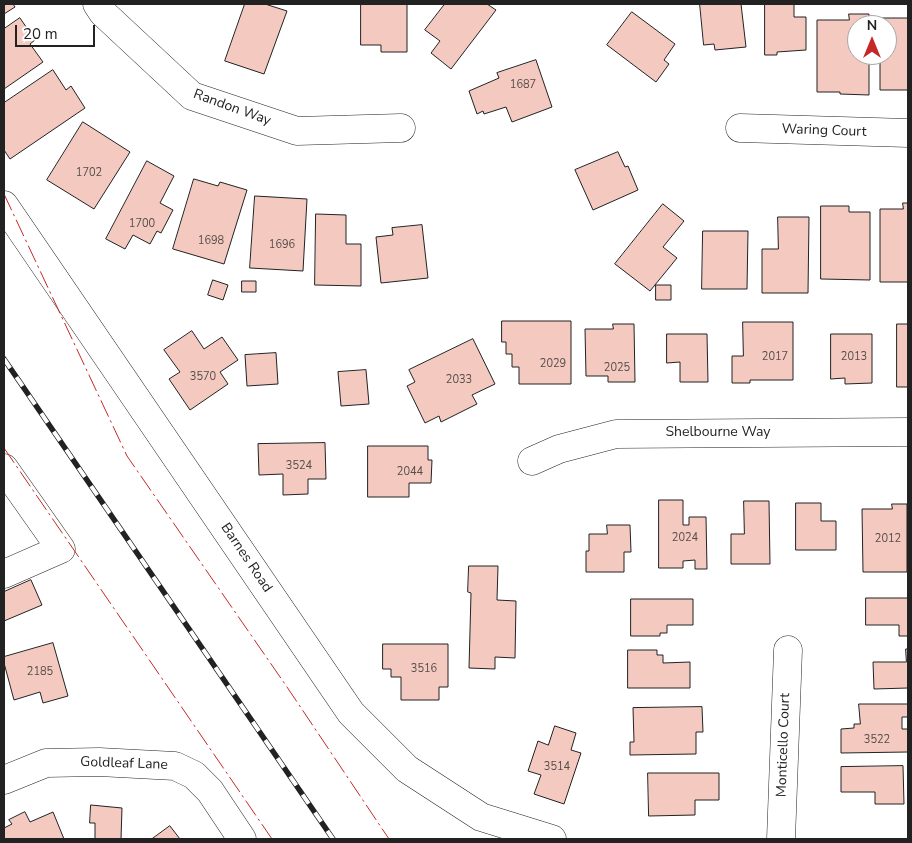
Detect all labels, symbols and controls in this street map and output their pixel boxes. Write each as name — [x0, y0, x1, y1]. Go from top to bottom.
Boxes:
scale bar — [18, 15, 98, 47]
north arrow — [847, 15, 897, 65]
text: N — [867, 16, 877, 35]
text: 20 m — [23, 24, 58, 44]
house number: 1687 — [510, 78, 536, 92]
street label: Randon Way — [191, 86, 273, 130]
street label: Waring Court — [781, 121, 867, 141]
house number: 1702 — [76, 166, 102, 180]
house number: 1700 — [129, 217, 155, 231]
house number: 1698 — [198, 234, 224, 248]
house number: 1696 — [269, 238, 295, 252]
house number: 2017 — [762, 350, 788, 364]
house number: 2013 — [841, 350, 867, 364]
house number: 2029 — [540, 357, 566, 371]
house number: 2025 — [604, 361, 630, 375]
house number: 3570 — [190, 370, 216, 384]
house number: 2033 — [446, 373, 472, 387]
street label: Shelbourne Way — [665, 425, 771, 441]
house number: 3524 — [286, 459, 312, 473]
house number: 2044 — [397, 465, 423, 479]
street label: Barnes Road — [217, 520, 275, 596]
house number: 2024 — [672, 531, 698, 545]
house number: 2012 — [875, 532, 901, 546]
house number: 3516 — [411, 662, 437, 676]
house number: 2185 — [27, 665, 53, 679]
street label: Monticello Court — [774, 693, 794, 797]
house number: 3522 — [864, 733, 890, 747]
street label: Goldleaf Lane — [80, 754, 168, 774]
house number: 3514 — [544, 760, 570, 774]

